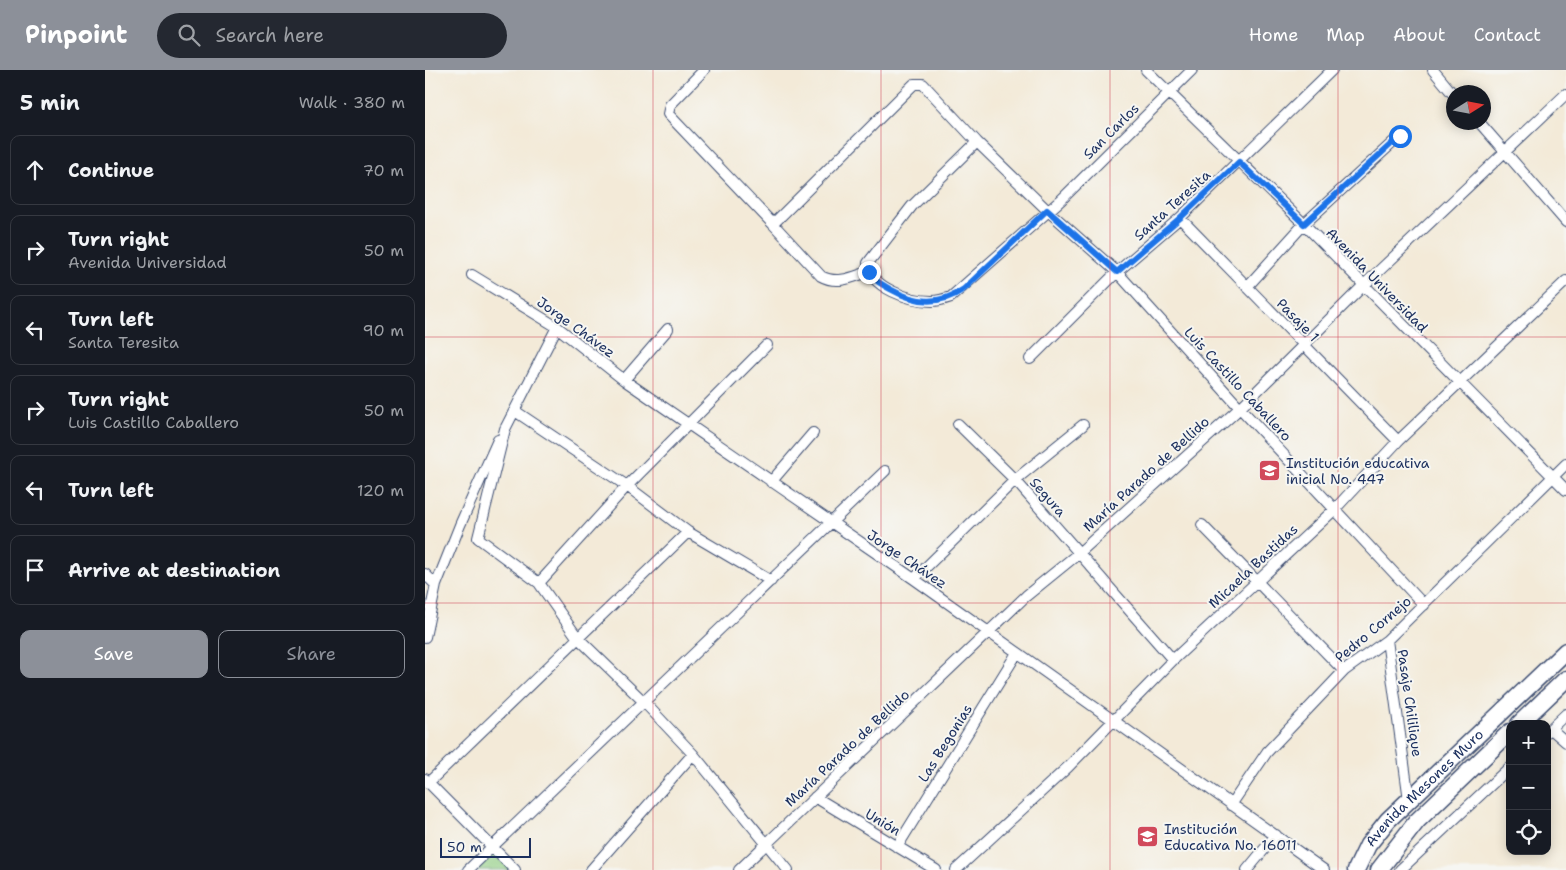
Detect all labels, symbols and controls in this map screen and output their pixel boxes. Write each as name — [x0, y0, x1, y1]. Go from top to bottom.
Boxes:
search box — [157, 13, 507, 58]
text: Pinpoint — [25, 19, 127, 51]
icon: search — [175, 21, 203, 49]
text: Search here — [215, 23, 324, 48]
text: Home — [1249, 23, 1298, 47]
text: Map — [1326, 23, 1365, 47]
text: About — [1393, 23, 1446, 47]
text: Contact — [1474, 23, 1541, 47]
north arrow — [1446, 85, 1491, 130]
text: 5 min — [20, 89, 80, 117]
text: Walk · 380 m — [299, 92, 405, 113]
street label: San Carlos — [1079, 99, 1143, 163]
route start — [1389, 125, 1412, 148]
icon: ahead — [21, 156, 49, 184]
text: Continue — [68, 158, 154, 183]
text: 70 m — [363, 160, 404, 181]
street label: Santa Teresita — [1130, 166, 1214, 244]
street label: Avenida Universidad — [1322, 224, 1432, 336]
text: Turn right — [68, 227, 169, 252]
icon: right — [21, 236, 49, 264]
text: 50 m — [364, 240, 404, 261]
text: Avenida Universidad — [68, 252, 227, 273]
route end — [858, 261, 881, 284]
street label: Jorge Chávez — [533, 293, 619, 361]
street label: Pasaje 1 — [1273, 294, 1323, 346]
text: Turn left — [68, 307, 154, 332]
icon: left — [21, 316, 49, 344]
text: 90 m — [363, 320, 404, 341]
street label: Luis Castillo Caballero — [1180, 323, 1296, 445]
text: Santa Teresita — [68, 332, 179, 353]
text: Turn right — [68, 387, 169, 412]
icon: right — [21, 396, 49, 424]
text: 50 m — [364, 400, 404, 421]
text: Luis Castillo Caballero — [68, 412, 239, 433]
street label: María Parado de Bellido — [1079, 412, 1213, 536]
place label: Institución educativa inicial No. 447 — [1286, 454, 1430, 488]
school or university icon: Institución educativa inicial No. 447 — [1258, 459, 1282, 483]
street label: Segura — [1026, 474, 1070, 521]
icon: left — [21, 476, 49, 504]
text: Turn left — [68, 478, 154, 503]
text: 120 m — [357, 480, 404, 501]
street label: Micaela Bastidas — [1205, 520, 1301, 612]
street label: Jorge Chávez — [864, 526, 950, 592]
icon: arrive — [21, 556, 49, 584]
text: Arrive at destination — [68, 558, 280, 583]
street label: Pedro Cornejo — [1331, 592, 1415, 666]
button: Save — [20, 630, 208, 678]
button: Share — [218, 630, 405, 678]
street label: Pasaje Chililique — [1394, 648, 1426, 758]
street label: María Parado de Bellido — [781, 685, 913, 811]
street label: Las Begonias — [914, 701, 976, 785]
map controls — [1506, 720, 1551, 855]
button: + — [1506, 720, 1551, 765]
street label: Avenida Mesones Muro — [1361, 725, 1487, 850]
button: − — [1506, 765, 1551, 810]
street label: Unión — [862, 804, 904, 840]
button: locate — [1506, 810, 1551, 855]
place label: Institución Educativa No. 16011 — [1164, 820, 1297, 854]
school or university icon: Institución Educativa No. 16011 — [1136, 825, 1160, 849]
scale bar — [440, 835, 531, 858]
text: 50 m — [447, 838, 482, 856]

